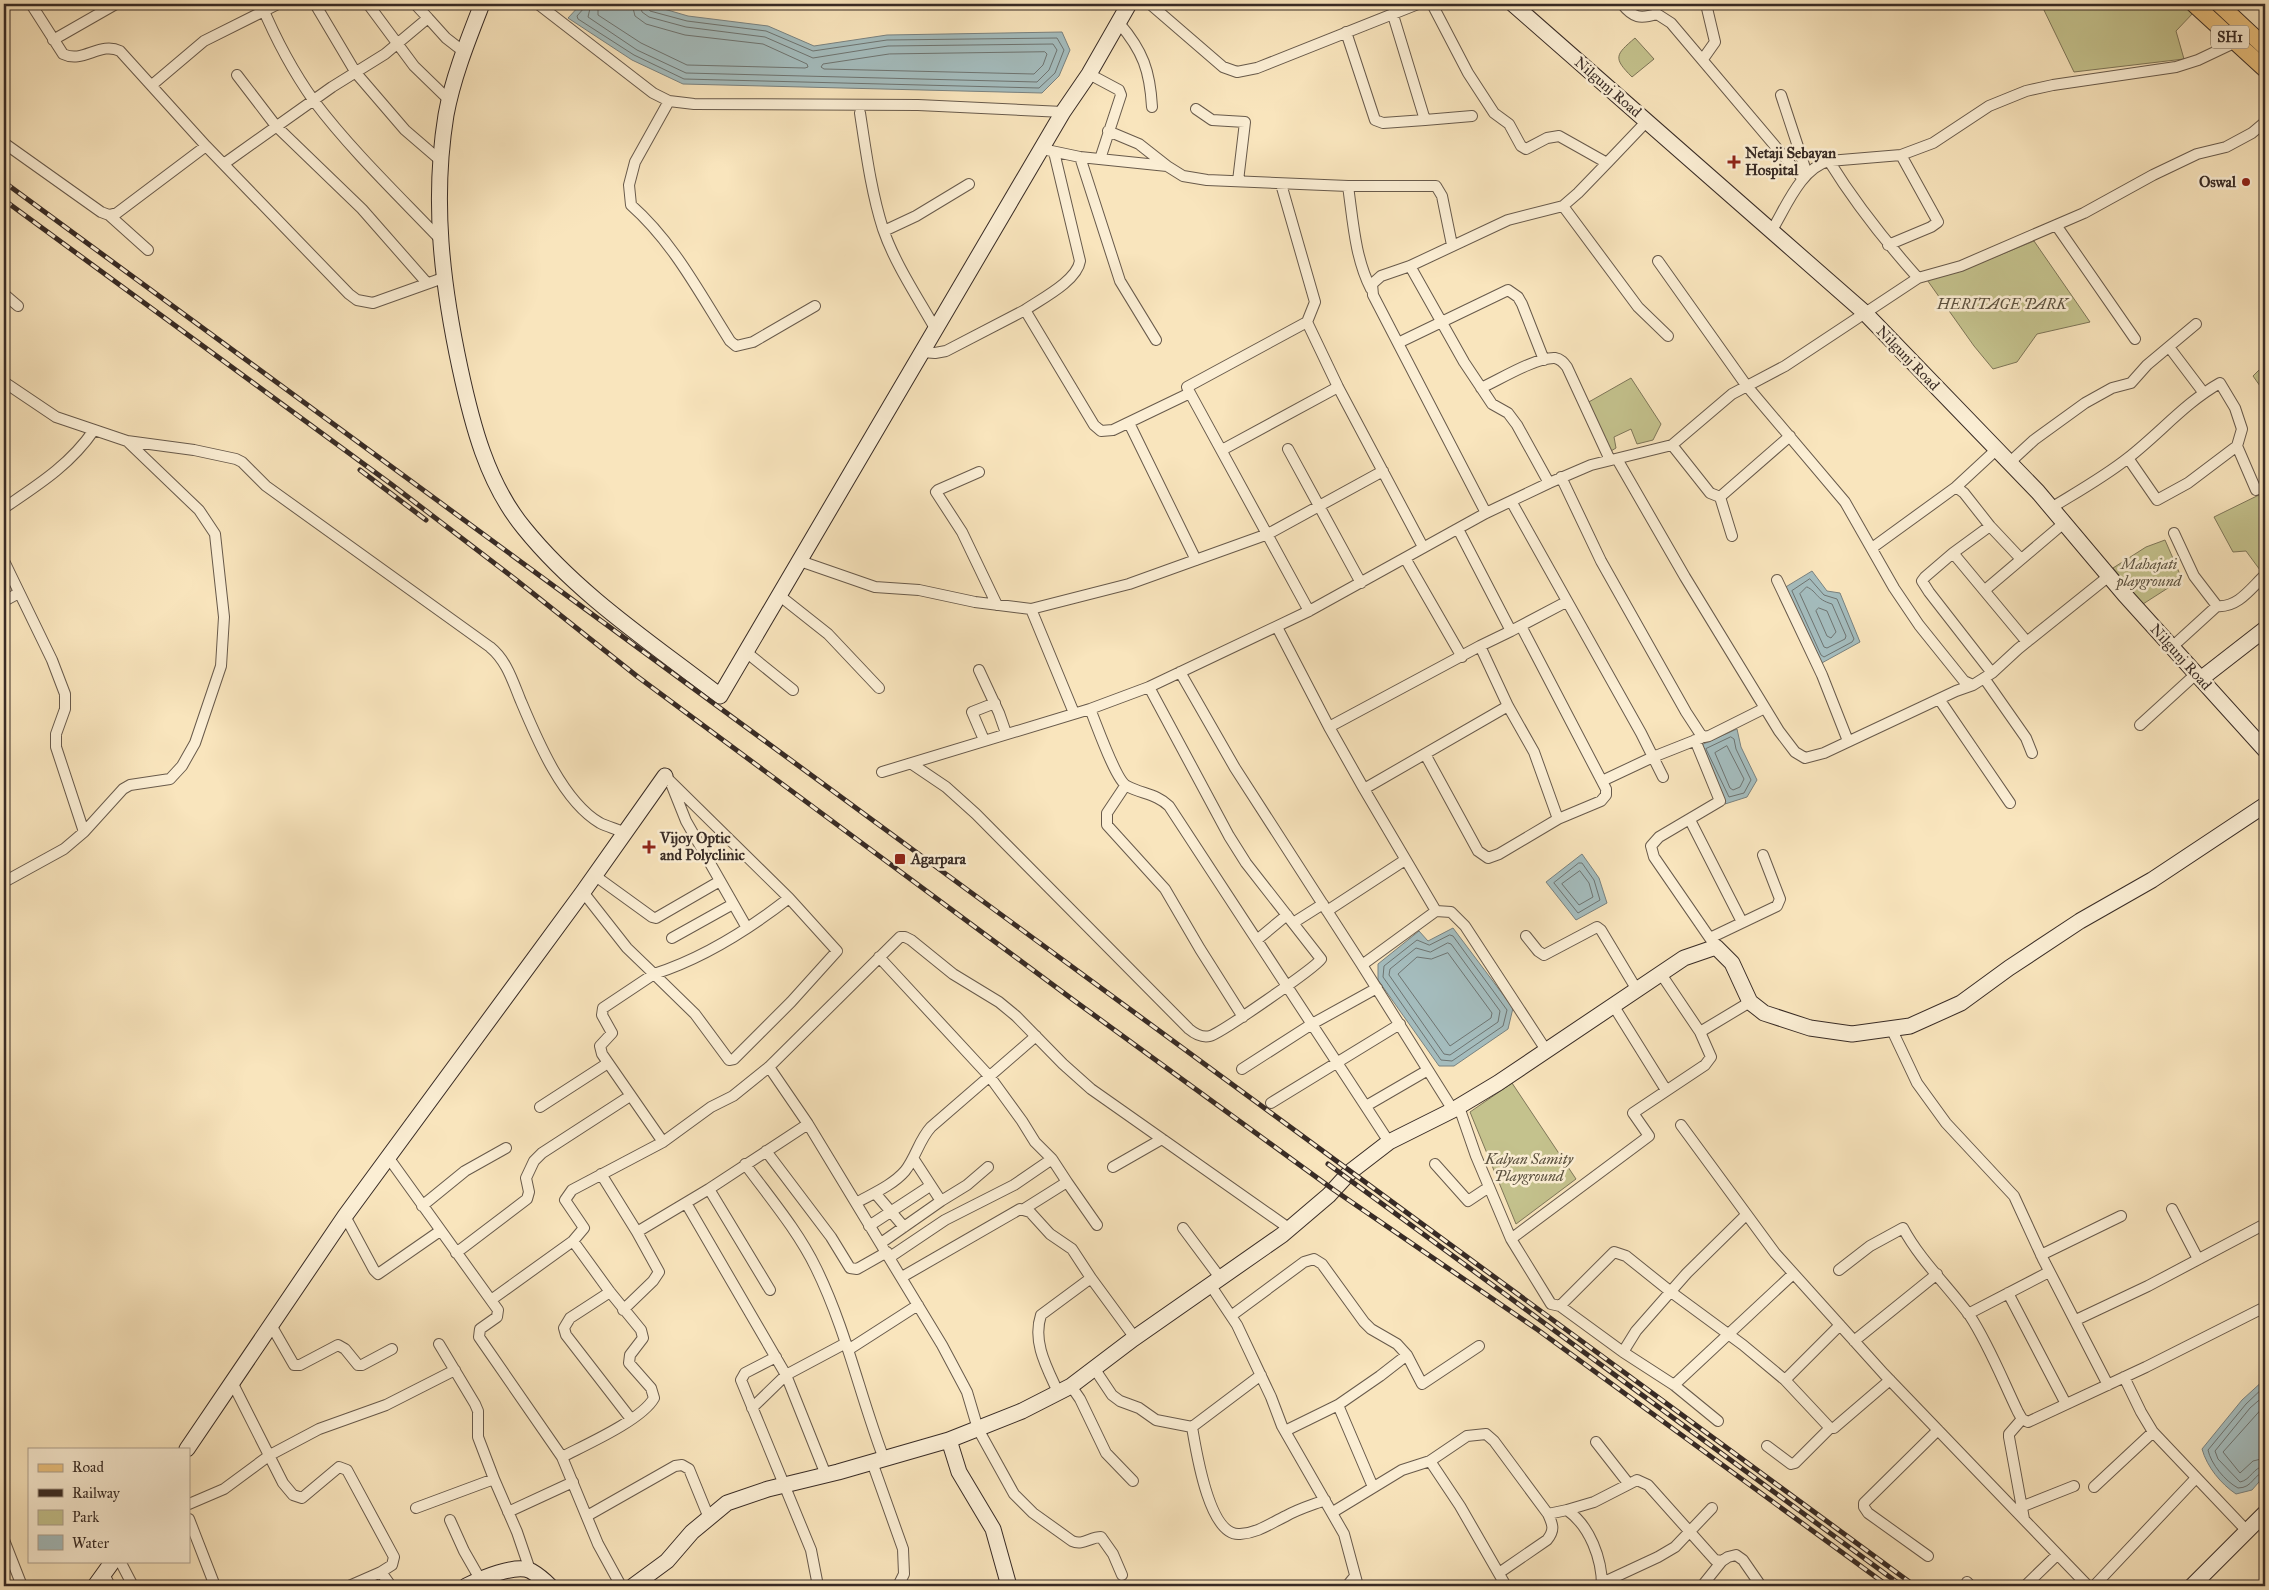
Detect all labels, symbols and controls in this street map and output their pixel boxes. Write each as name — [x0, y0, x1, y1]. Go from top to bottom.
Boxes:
road number: SH1 — [2211, 26, 2249, 48]
street label: Nilgunj Road — [1571, 53, 1646, 121]
place label: Netaji Sebayan Hospital — [1745, 144, 1837, 180]
marker: Netaji Sebayan Hospital — [1727, 155, 1741, 169]
place label: Oswal — [2199, 173, 2237, 191]
marker: Oswal — [2240, 176, 2252, 188]
park label: HERITAGE PARK — [1936, 295, 2070, 313]
street label: Nilgunj Road — [1873, 322, 1944, 394]
park label: Mahajati playground — [2115, 555, 2182, 591]
street label: Nilgunj Road — [2147, 620, 2216, 694]
place label: Vijoy Optic and Polyclinic — [659, 829, 745, 865]
marker: Vijoy Optic and Polyclinic — [642, 840, 656, 854]
place label: Agarpara — [910, 850, 967, 869]
marker: Agarpara — [893, 852, 907, 866]
park label: Kalyan Samity Playground — [1484, 1150, 1574, 1185]
legend — [28, 1448, 190, 1562]
text: Road — [72, 1458, 104, 1476]
text: Railway — [72, 1484, 121, 1502]
text: Park — [72, 1508, 99, 1526]
text: Water — [72, 1534, 109, 1552]

